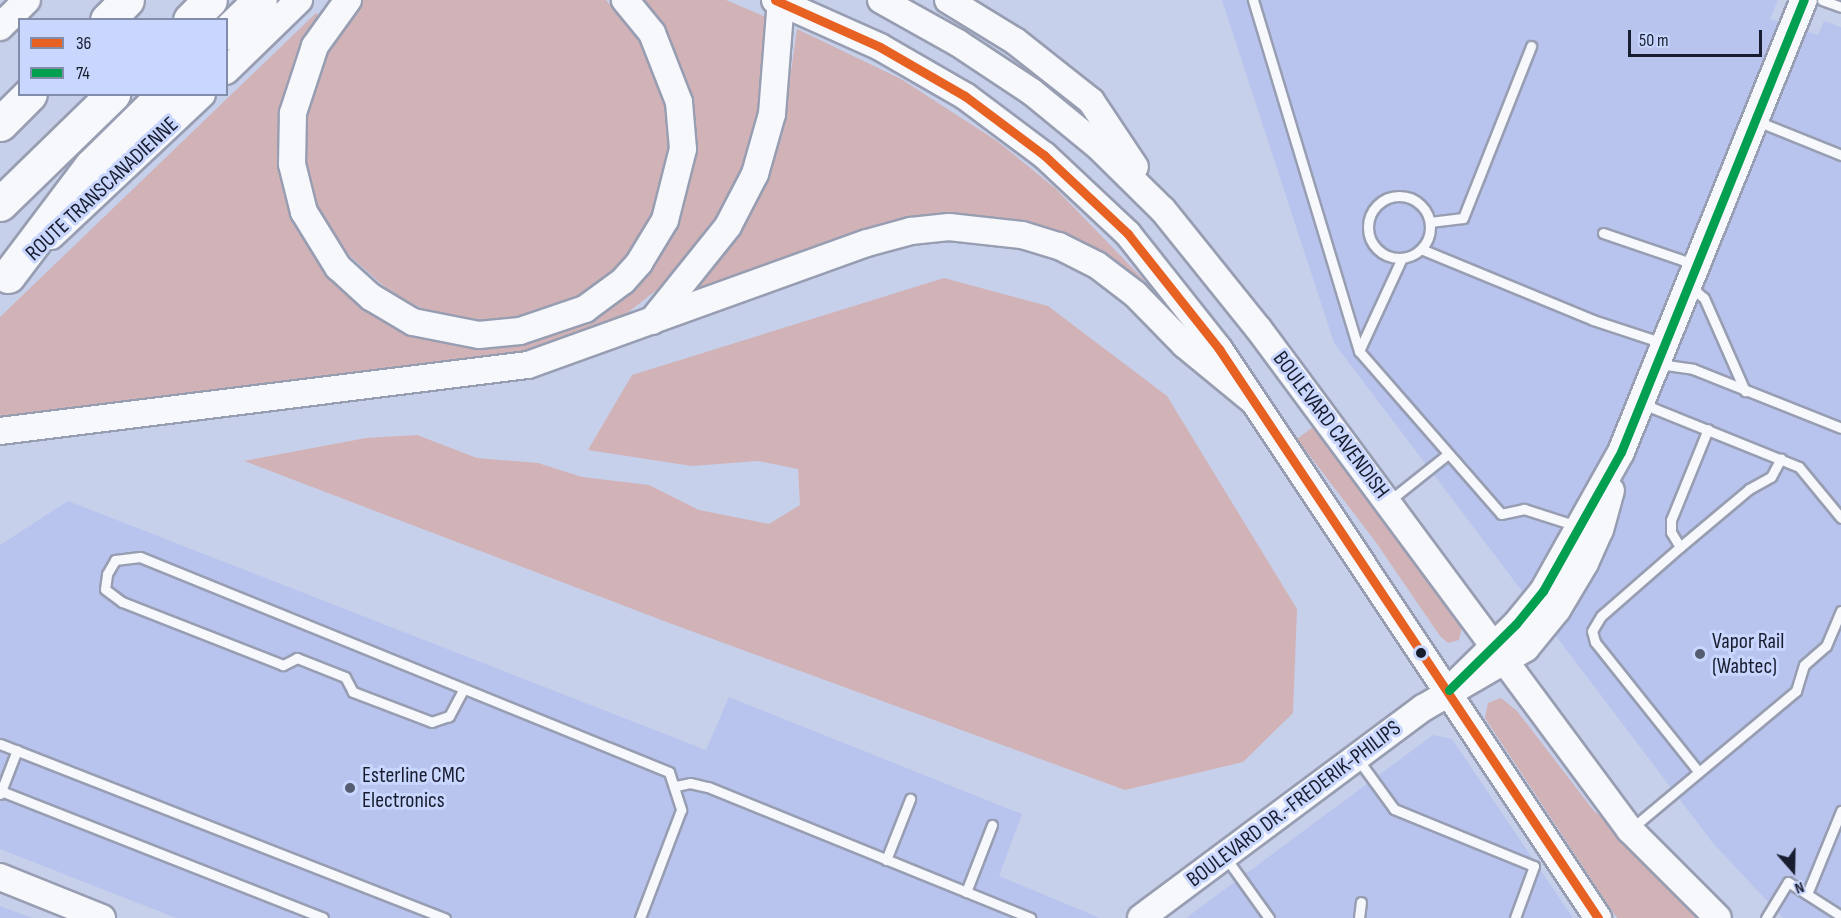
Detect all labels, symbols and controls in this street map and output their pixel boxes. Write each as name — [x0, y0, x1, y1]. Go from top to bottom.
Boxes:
legend — [18, 18, 228, 96]
scale bar — [1631, 18, 1764, 56]
text: 50 m — [1639, 30, 1669, 51]
text: 36 — [76, 33, 91, 54]
text: 74 — [76, 63, 90, 84]
street label: ROUTE TRANSCANADIENNE — [20, 112, 184, 266]
street label: BOULEVARD CAVENDISH — [1267, 346, 1395, 504]
place label: Vapor Rail (Wabtec) — [1712, 628, 1784, 680]
unlabelled marker — [1415, 647, 1427, 659]
marker: Vapor Rail (Wabtec) — [1693, 647, 1707, 661]
street label: BOULEVARD DR.-FREDERIK-PHILIPS — [1182, 715, 1406, 893]
place label: Esterline CMC Electronics — [362, 762, 465, 813]
marker: Esterline CMC Electronics — [343, 781, 357, 795]
north arrow — [1763, 840, 1823, 900]
text: N — [1792, 877, 1807, 898]

